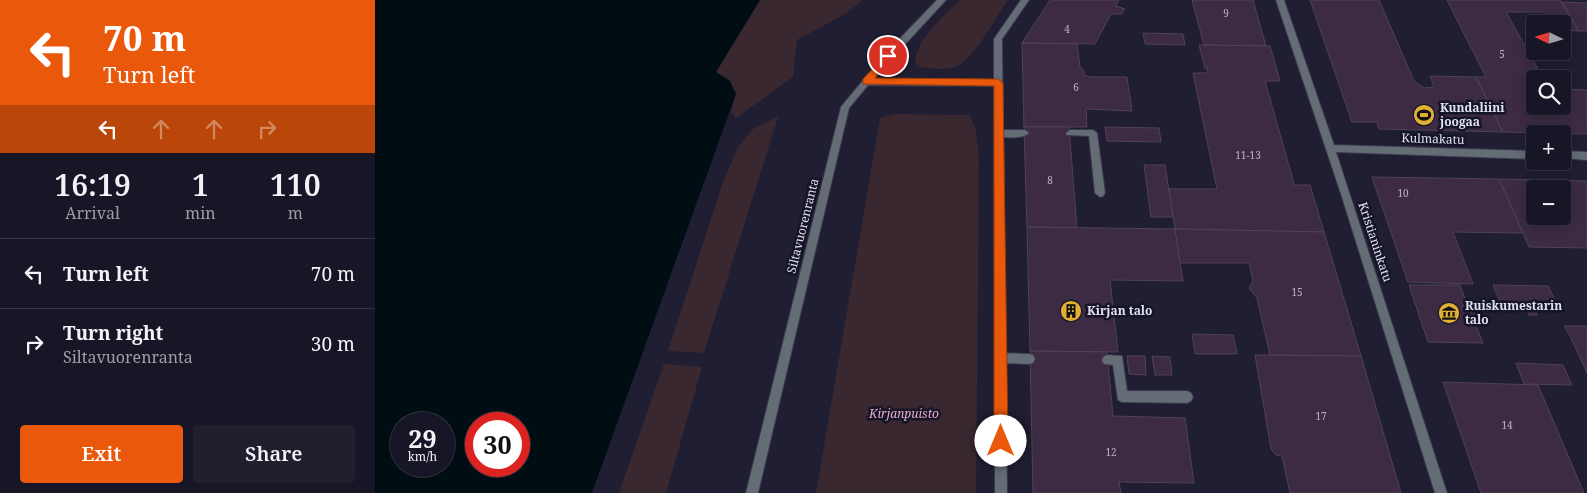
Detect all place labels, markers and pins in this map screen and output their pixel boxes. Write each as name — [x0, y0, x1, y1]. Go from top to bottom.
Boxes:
pin — [867, 35, 909, 77]
place label: Kundaliini joogaa — [1439, 99, 1505, 130]
sports icon: Kundaliini joogaa — [1412, 103, 1436, 127]
place label: Ruiskumestarin talo — [1465, 297, 1562, 328]
building icon: Kirjan talo — [1059, 299, 1083, 323]
museum icon: Ruiskumestarin talo — [1437, 301, 1461, 325]
place label: Kirjan talo — [1087, 302, 1152, 319]

